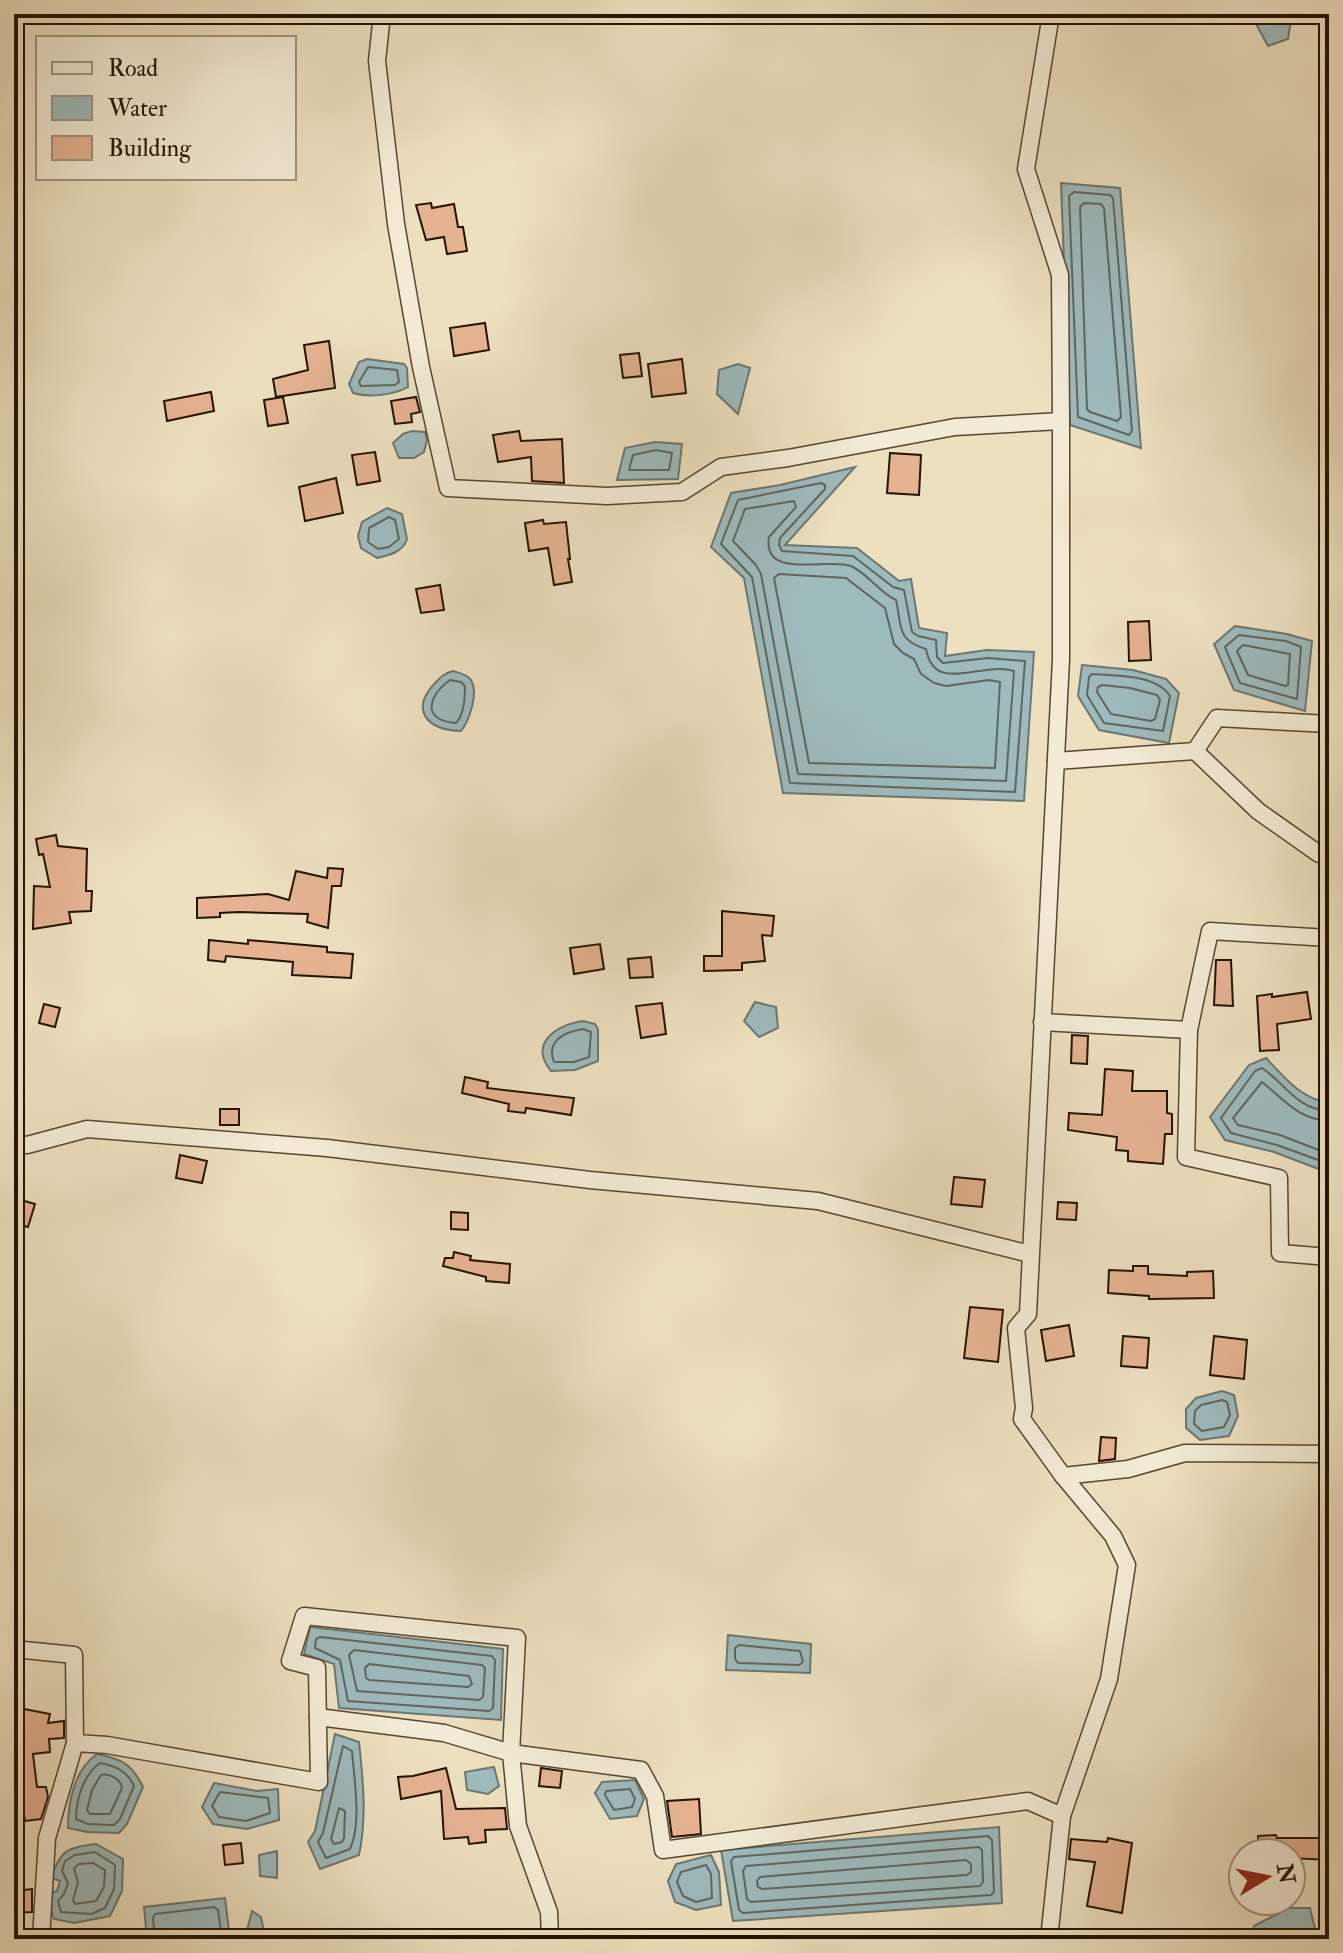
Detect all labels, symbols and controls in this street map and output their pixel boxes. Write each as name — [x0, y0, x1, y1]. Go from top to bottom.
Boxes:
legend — [36, 36, 296, 180]
text: Road — [108, 53, 158, 84]
text: Water — [107, 93, 167, 124]
text: Building — [108, 133, 192, 164]
north arrow — [1227, 1837, 1307, 1917]
text: N — [1270, 1861, 1301, 1886]

